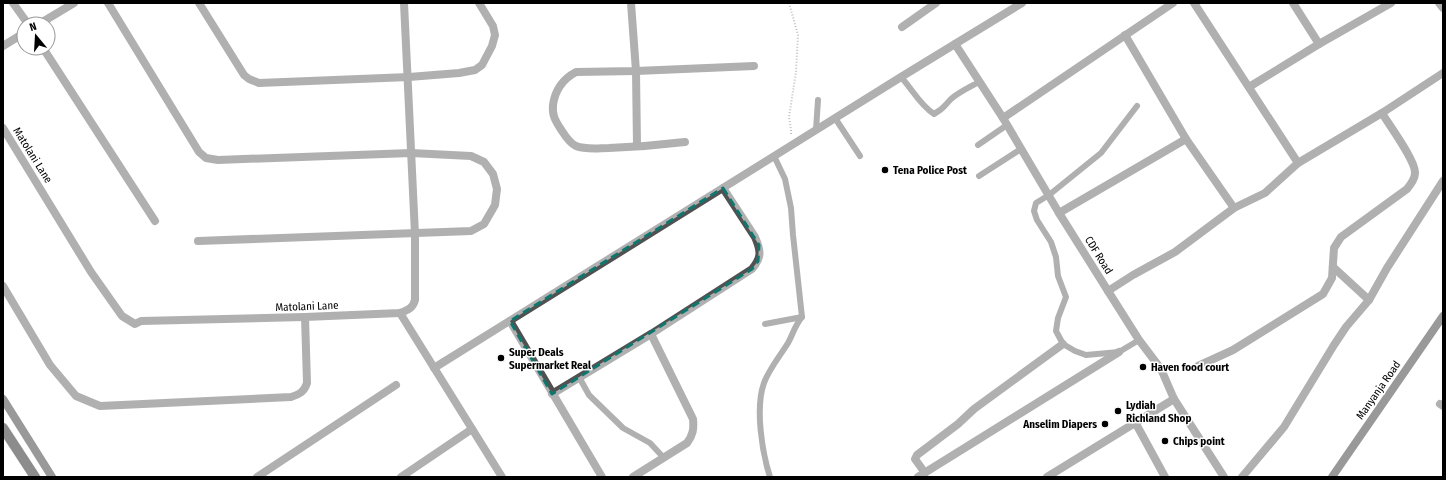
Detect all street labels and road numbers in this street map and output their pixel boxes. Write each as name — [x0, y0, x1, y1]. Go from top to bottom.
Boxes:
street label: Matolani Lane — [10, 125, 55, 186]
street label: CDF Road — [1082, 234, 1115, 277]
street label: Matolani Lane — [275, 299, 339, 314]
street label: Manyanja Road — [1353, 359, 1403, 422]

